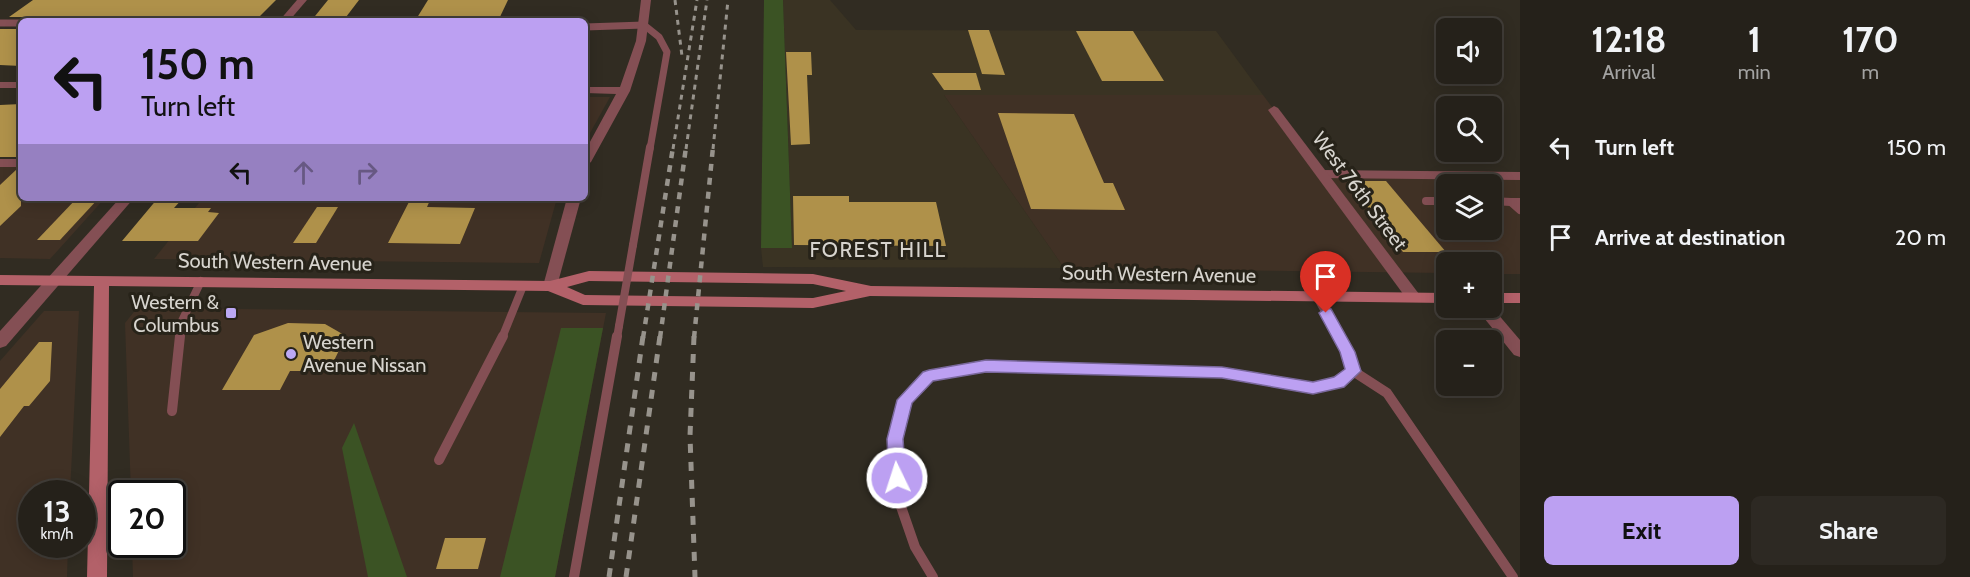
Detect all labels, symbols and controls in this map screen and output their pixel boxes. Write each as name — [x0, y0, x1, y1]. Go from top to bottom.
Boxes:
text: 12:18 — [1591, 17, 1667, 61]
text: 1 — [1748, 17, 1761, 61]
text: 170 — [1842, 17, 1899, 61]
map controls — [1436, 18, 1502, 396]
button: sound — [1436, 18, 1502, 84]
text: 150 m — [141, 38, 255, 90]
icon: left — [42, 42, 120, 120]
text: Arrival — [1602, 60, 1656, 84]
text: min — [1738, 60, 1771, 84]
text: m — [1862, 60, 1879, 84]
text: Turn left — [141, 90, 235, 123]
button: search — [1436, 96, 1502, 162]
street label: West 76th Street — [1308, 127, 1413, 255]
icon: left — [1544, 131, 1577, 164]
text: Turn left — [1595, 134, 1674, 161]
text: 150 m — [1887, 134, 1946, 161]
icon: left — [224, 156, 257, 189]
icon: ahead — [287, 156, 320, 189]
icon: right — [350, 156, 383, 189]
button: layers — [1436, 174, 1502, 240]
icon: arrive — [1544, 221, 1577, 254]
text: Arrive at destination — [1595, 224, 1785, 251]
text: 20 m — [1895, 224, 1946, 251]
district label: FOREST HILL — [809, 237, 947, 262]
street label: South Western Avenue — [178, 248, 372, 276]
pin — [1300, 251, 1351, 313]
button: + — [1436, 252, 1502, 318]
street label: South Western Avenue — [1062, 260, 1256, 288]
icon: arrive — [1309, 260, 1342, 293]
place label: Western & Columbus — [131, 290, 219, 337]
marker: Western & Columbus — [224, 306, 238, 320]
place label: Western Avenue Nissan — [303, 330, 426, 377]
button: − — [1436, 330, 1502, 396]
marker: Western Avenue Nissan — [284, 347, 298, 361]
position arrow — [865, 446, 929, 510]
speed limit sign: 20 — [108, 480, 186, 558]
text: 13 — [43, 493, 71, 530]
button: Exit — [1544, 496, 1739, 565]
button: Share — [1751, 496, 1946, 565]
text: km/h — [41, 525, 73, 543]

